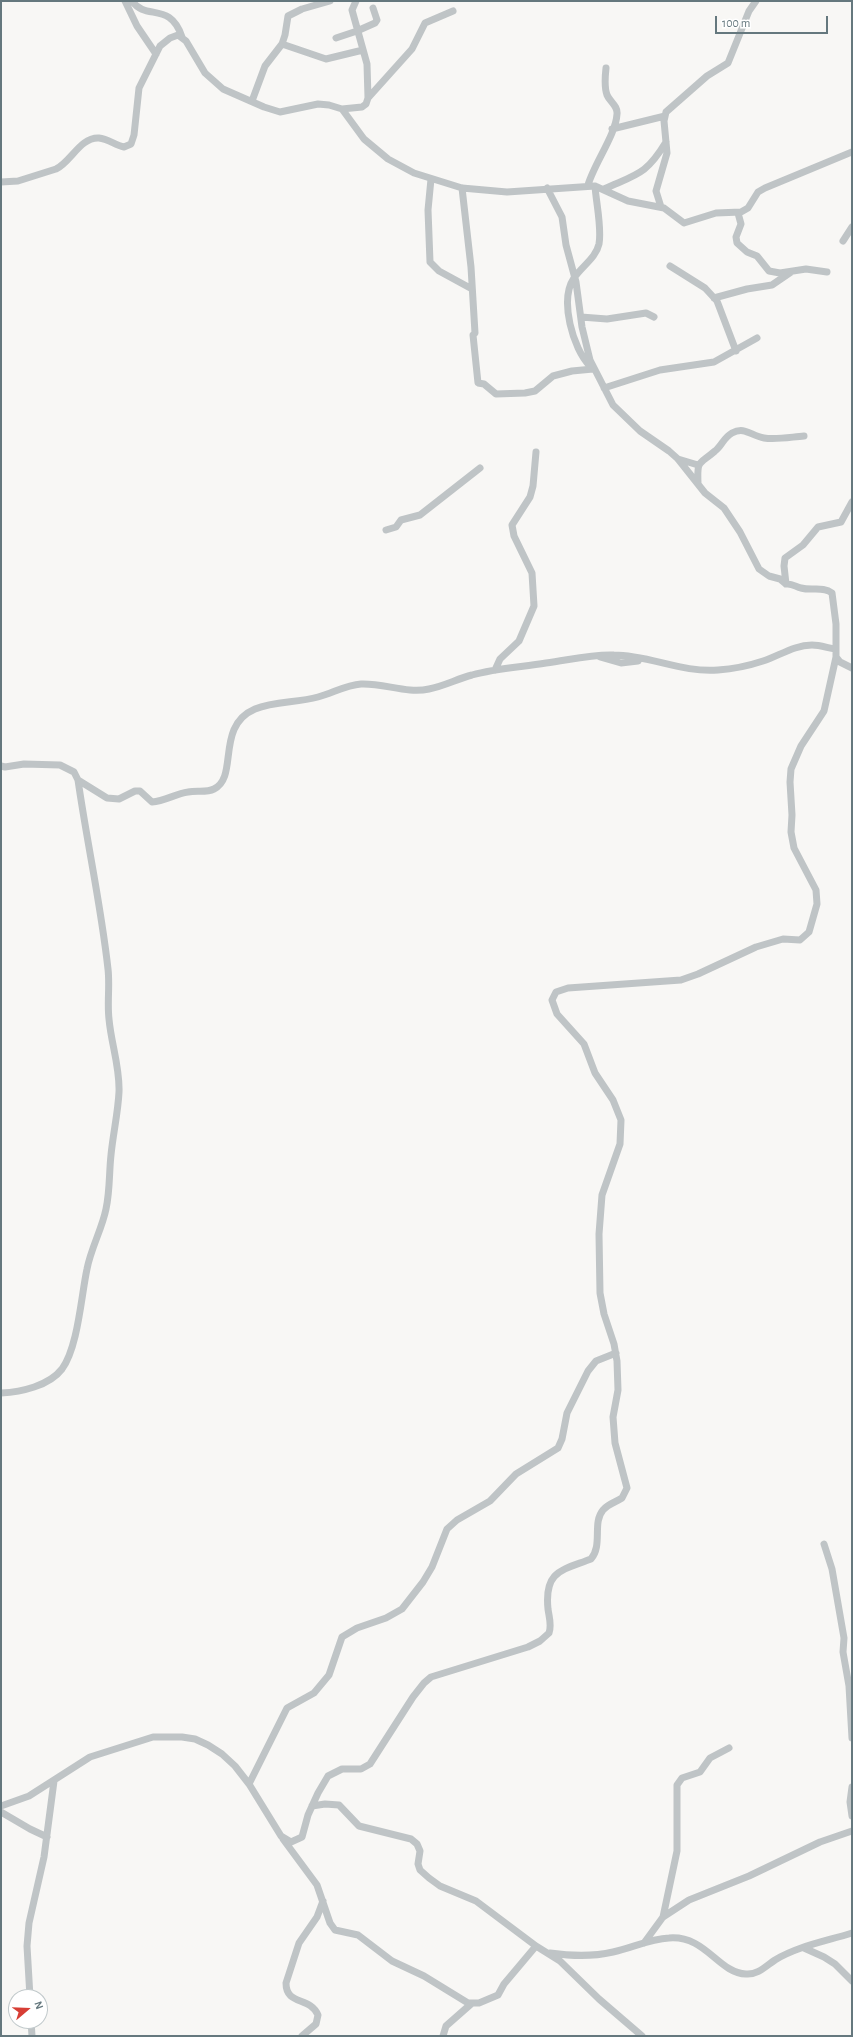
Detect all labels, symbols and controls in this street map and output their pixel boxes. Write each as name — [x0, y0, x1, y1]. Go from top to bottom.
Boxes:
scale bar — [717, 8, 830, 34]
text: 100 m — [722, 17, 750, 29]
north arrow — [8, 1989, 48, 2029]
text: N — [32, 2000, 45, 2011]

